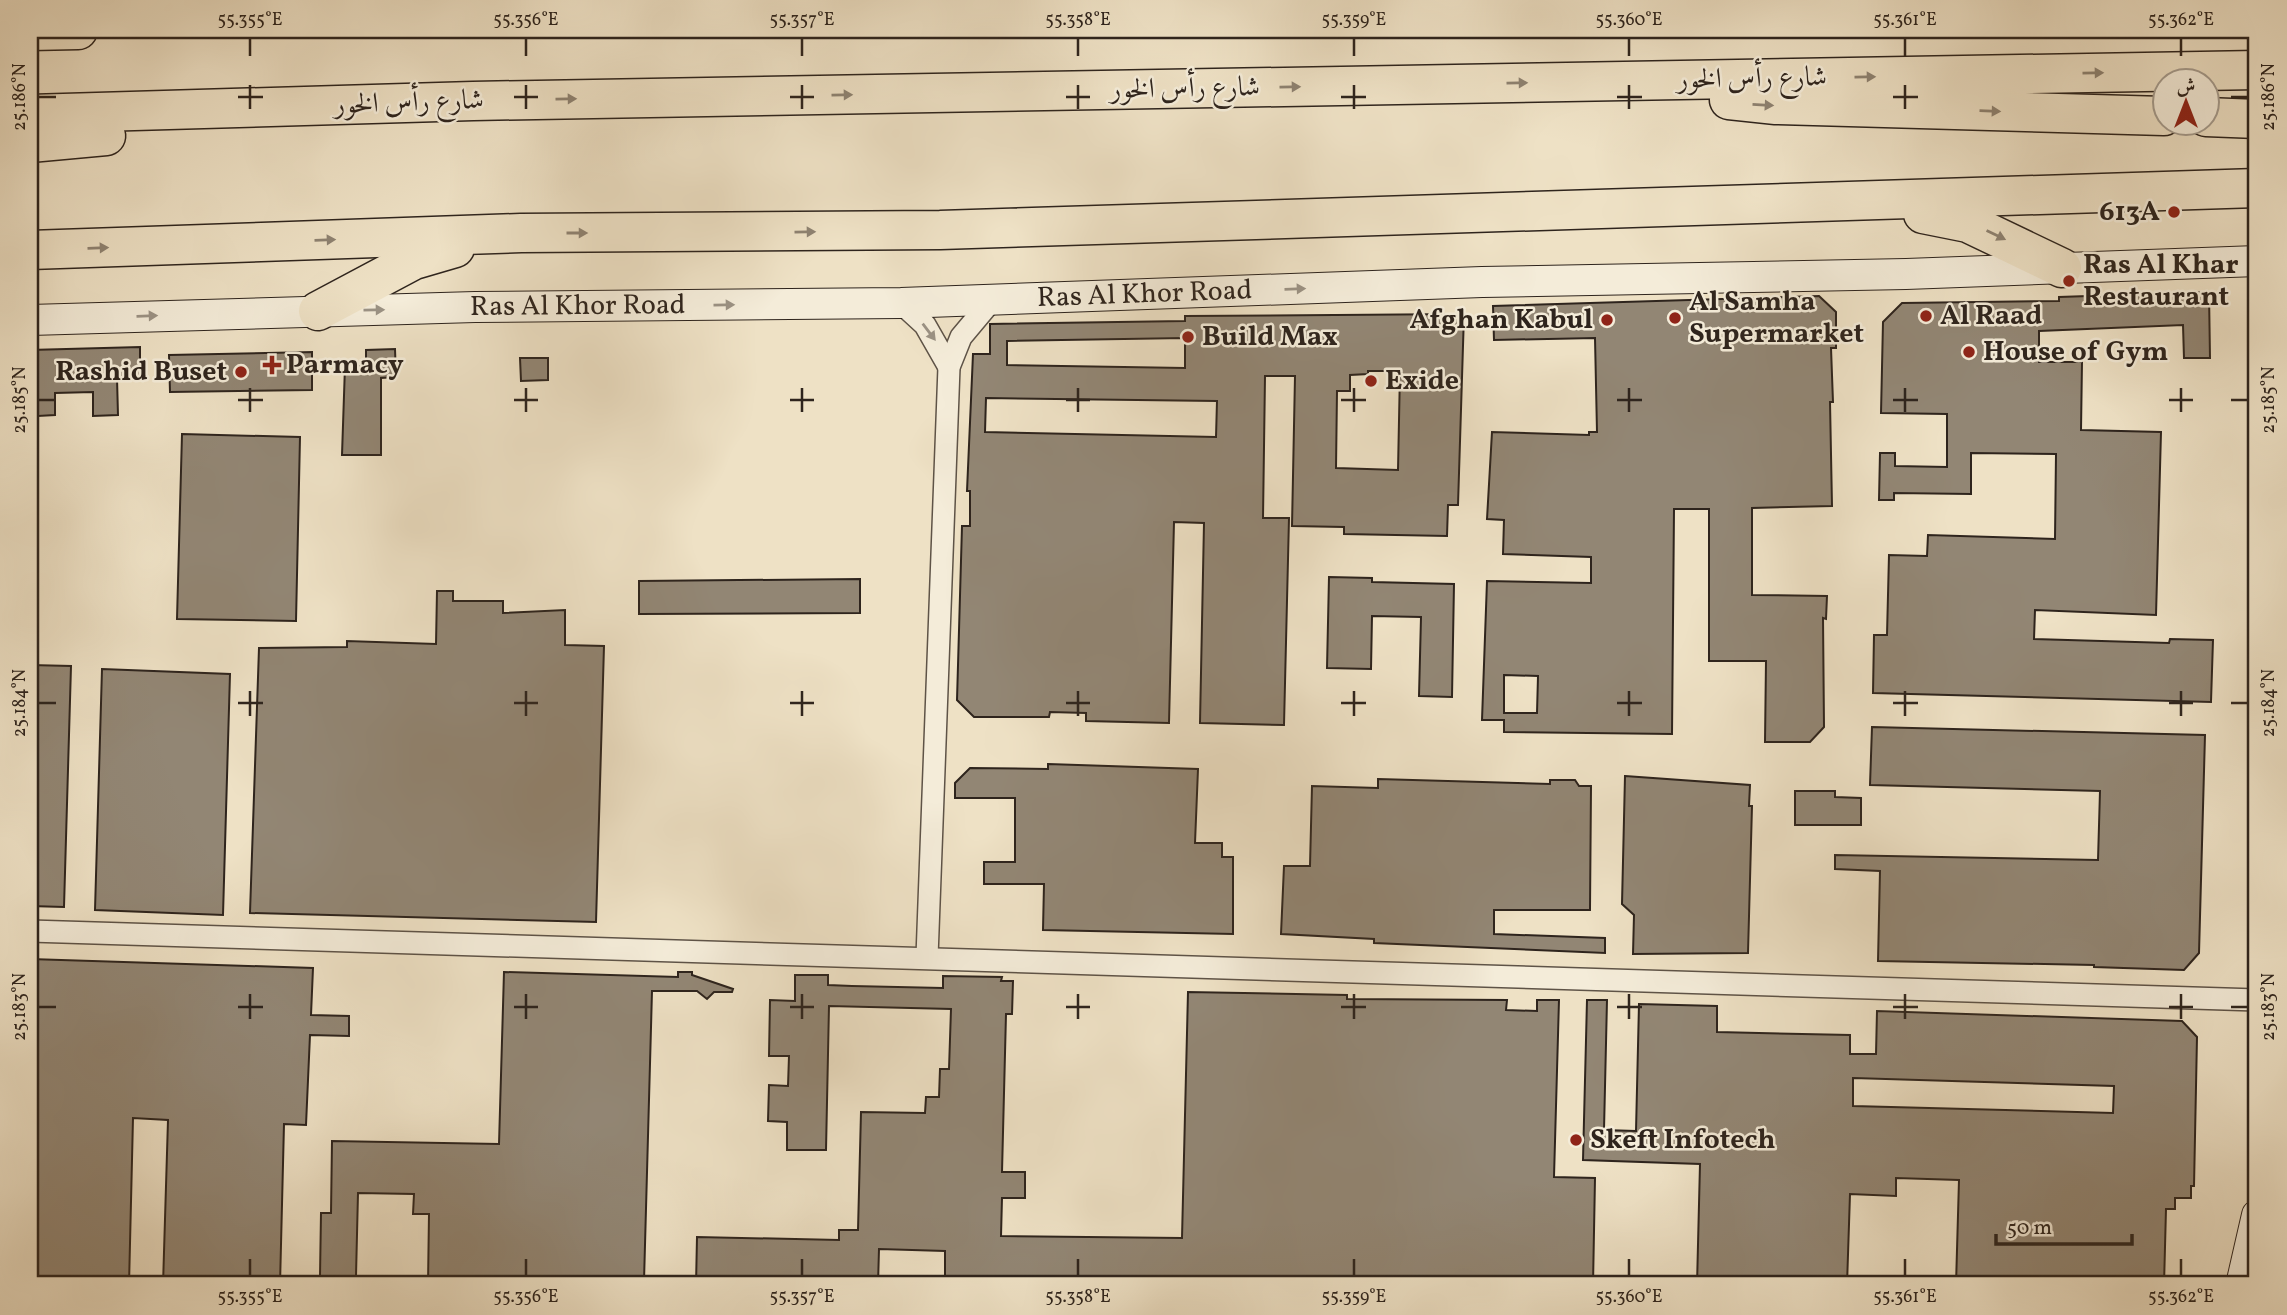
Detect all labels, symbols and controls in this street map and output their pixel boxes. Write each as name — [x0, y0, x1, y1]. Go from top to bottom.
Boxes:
text: 55.355°E — [218, 8, 283, 33]
text: 55.356°E — [493, 8, 559, 33]
text: 55.357°E — [769, 8, 835, 33]
text: 55.358°E — [1045, 8, 1111, 33]
text: 55.359°E — [1322, 8, 1387, 33]
text: 55.360°E — [1595, 8, 1663, 33]
text: 55.361°E — [1873, 8, 1937, 33]
text: 55.362°E — [2148, 8, 2214, 33]
street label: شارع رأس الخور — [1674, 56, 1827, 102]
text: 25.186°N — [8, 63, 33, 131]
text: 25.186°N — [2257, 63, 2282, 131]
street label: شارع رأس الخور — [1107, 66, 1260, 112]
north arrow — [2150, 66, 2220, 136]
one-way arrow — [2082, 67, 2104, 78]
one-way arrow — [1854, 71, 1876, 83]
text: ش — [2177, 74, 2195, 100]
one-way arrow — [1507, 77, 1529, 89]
street label: شارع رأس الخور — [330, 79, 485, 127]
one-way arrow — [1279, 81, 1301, 93]
one-way arrow — [831, 89, 853, 100]
one-way arrow — [555, 93, 577, 105]
one-way arrow — [1752, 99, 1774, 110]
one-way arrow — [1980, 106, 2002, 117]
place label: 613A — [2099, 193, 2160, 232]
marker: 613A — [2166, 204, 2182, 220]
one-way arrow — [794, 227, 816, 238]
one-way arrow — [566, 228, 588, 239]
one-way arrow — [1986, 230, 2006, 241]
one-way arrow — [315, 234, 337, 246]
one-way arrow — [87, 242, 109, 253]
place label: Ras Al Khar Restaurant — [2083, 246, 2239, 317]
street label: Ras Al Khor Road — [1036, 271, 1253, 318]
marker: Ras Al Khar Restaurant — [2061, 273, 2077, 289]
one-way arrow — [1284, 283, 1306, 294]
place label: Al Samha Supermarket — [1689, 283, 1864, 354]
street label: Ras Al Khor Road — [470, 286, 686, 327]
place label: Al Raad — [1940, 297, 2042, 336]
one-way arrow — [714, 299, 736, 310]
place label: Afghan Kabul — [1409, 301, 1593, 340]
one-way arrow — [364, 305, 386, 316]
marker: Al Raad — [1918, 308, 1934, 324]
one-way arrow — [136, 310, 158, 321]
marker: Al Samha Supermarket — [1667, 310, 1683, 326]
marker: Afghan Kabul — [1599, 312, 1615, 328]
place label: Build Max — [1202, 318, 1338, 357]
one-way arrow — [922, 322, 936, 341]
marker: Build Max — [1180, 329, 1196, 345]
place label: House of Gym — [1983, 333, 2168, 372]
marker: House of Gym — [1961, 344, 1977, 360]
place label: Parmacy — [286, 346, 404, 385]
place label: Rashid Buset — [55, 353, 227, 392]
marker: Parmacy — [264, 357, 280, 373]
place label: Exide — [1385, 362, 1459, 401]
marker: Rashid Buset — [233, 364, 249, 380]
text: 25.185°N — [8, 366, 33, 434]
text: 25.185°N — [2257, 366, 2282, 434]
marker: Exide — [1363, 373, 1379, 389]
text: 25.184°N — [8, 669, 33, 737]
text: 25.184°N — [2257, 669, 2282, 737]
text: 25.183°N — [8, 973, 33, 1041]
text: 25.183°N — [2257, 973, 2282, 1041]
place label: Skeft Infotech — [1590, 1121, 1775, 1160]
marker: Skeft Infotech — [1568, 1132, 1584, 1148]
scale bar — [1996, 1203, 2133, 1247]
text: 50 m — [2007, 1214, 2052, 1243]
text: 55.355°E — [218, 1285, 283, 1310]
text: 55.356°E — [493, 1285, 559, 1310]
text: 55.357°E — [769, 1285, 835, 1310]
text: 55.358°E — [1045, 1285, 1111, 1310]
text: 55.359°E — [1322, 1285, 1387, 1310]
text: 55.360°E — [1595, 1285, 1663, 1310]
text: 55.361°E — [1873, 1285, 1937, 1310]
text: 55.362°E — [2148, 1285, 2214, 1310]

